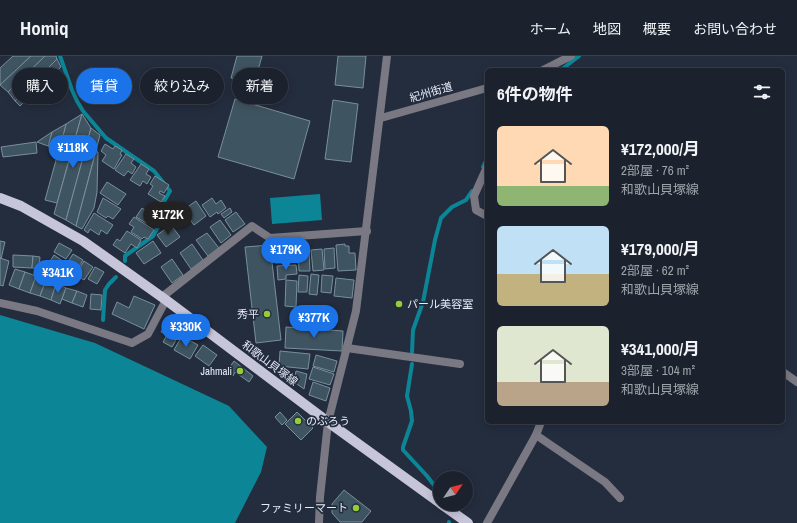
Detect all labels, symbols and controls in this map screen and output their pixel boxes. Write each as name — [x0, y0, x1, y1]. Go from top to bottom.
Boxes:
text: Homiq — [20, 15, 68, 41]
text: ホーム — [529, 20, 571, 38]
text: 地図 — [593, 20, 621, 38]
text: 概要 — [643, 20, 671, 38]
text: お問い合わせ — [693, 20, 777, 38]
chip: 購入 — [12, 68, 68, 104]
chip: 賃貸 — [76, 68, 132, 104]
chip: 絞り込み — [140, 68, 224, 104]
chip: 新着 — [232, 68, 288, 104]
street label: 紀州街道 — [408, 79, 454, 105]
icon: filters — [751, 81, 773, 103]
text: 6件の物件 — [497, 82, 573, 105]
pin: ¥118K — [45, 135, 101, 169]
text: ¥172,000/月 — [621, 137, 700, 160]
text: ¥118K — [58, 139, 88, 156]
icon: home — [529, 142, 577, 190]
text: 2部屋 · 76 m² — [621, 162, 689, 179]
text: 和歌山貝塚線 — [621, 181, 699, 198]
pin: ¥172K — [140, 202, 196, 236]
text: ¥172K — [152, 206, 184, 223]
pin: ¥179K — [258, 237, 314, 271]
text: ¥179,000/月 — [621, 237, 700, 260]
text: ¥179K — [270, 241, 302, 258]
icon: home — [529, 242, 577, 290]
pin: ¥341K — [30, 260, 86, 294]
text: 2部屋 · 62 m² — [621, 262, 689, 279]
text: ¥341K — [42, 264, 74, 281]
text: 和歌山貝塚線 — [621, 281, 699, 298]
place label: パール美容室 — [407, 297, 473, 311]
marker: パール美容室 — [394, 299, 404, 309]
pin: ¥377K — [286, 305, 342, 339]
place label: 秀平 — [237, 307, 259, 321]
marker: 秀平 — [262, 309, 272, 319]
text: ¥377K — [298, 309, 330, 326]
pin: ¥330K — [158, 314, 214, 348]
text: ¥330K — [170, 318, 202, 335]
text: ¥341,000/月 — [621, 337, 700, 360]
street label: 和歌山貝塚線 — [239, 338, 301, 388]
icon: home — [529, 342, 577, 390]
text: 3部屋 · 104 m² — [621, 362, 695, 379]
place label: Jahmali — [200, 364, 232, 378]
marker: Jahmali — [235, 366, 245, 376]
text: 和歌山貝塚線 — [621, 381, 699, 398]
place label: のぶろう — [306, 414, 350, 428]
marker: のぶろう — [293, 416, 303, 426]
north arrow — [433, 471, 473, 511]
map controls — [433, 471, 473, 511]
place label: ファミリーマート — [260, 501, 348, 515]
marker: ファミリーマート — [351, 503, 361, 513]

